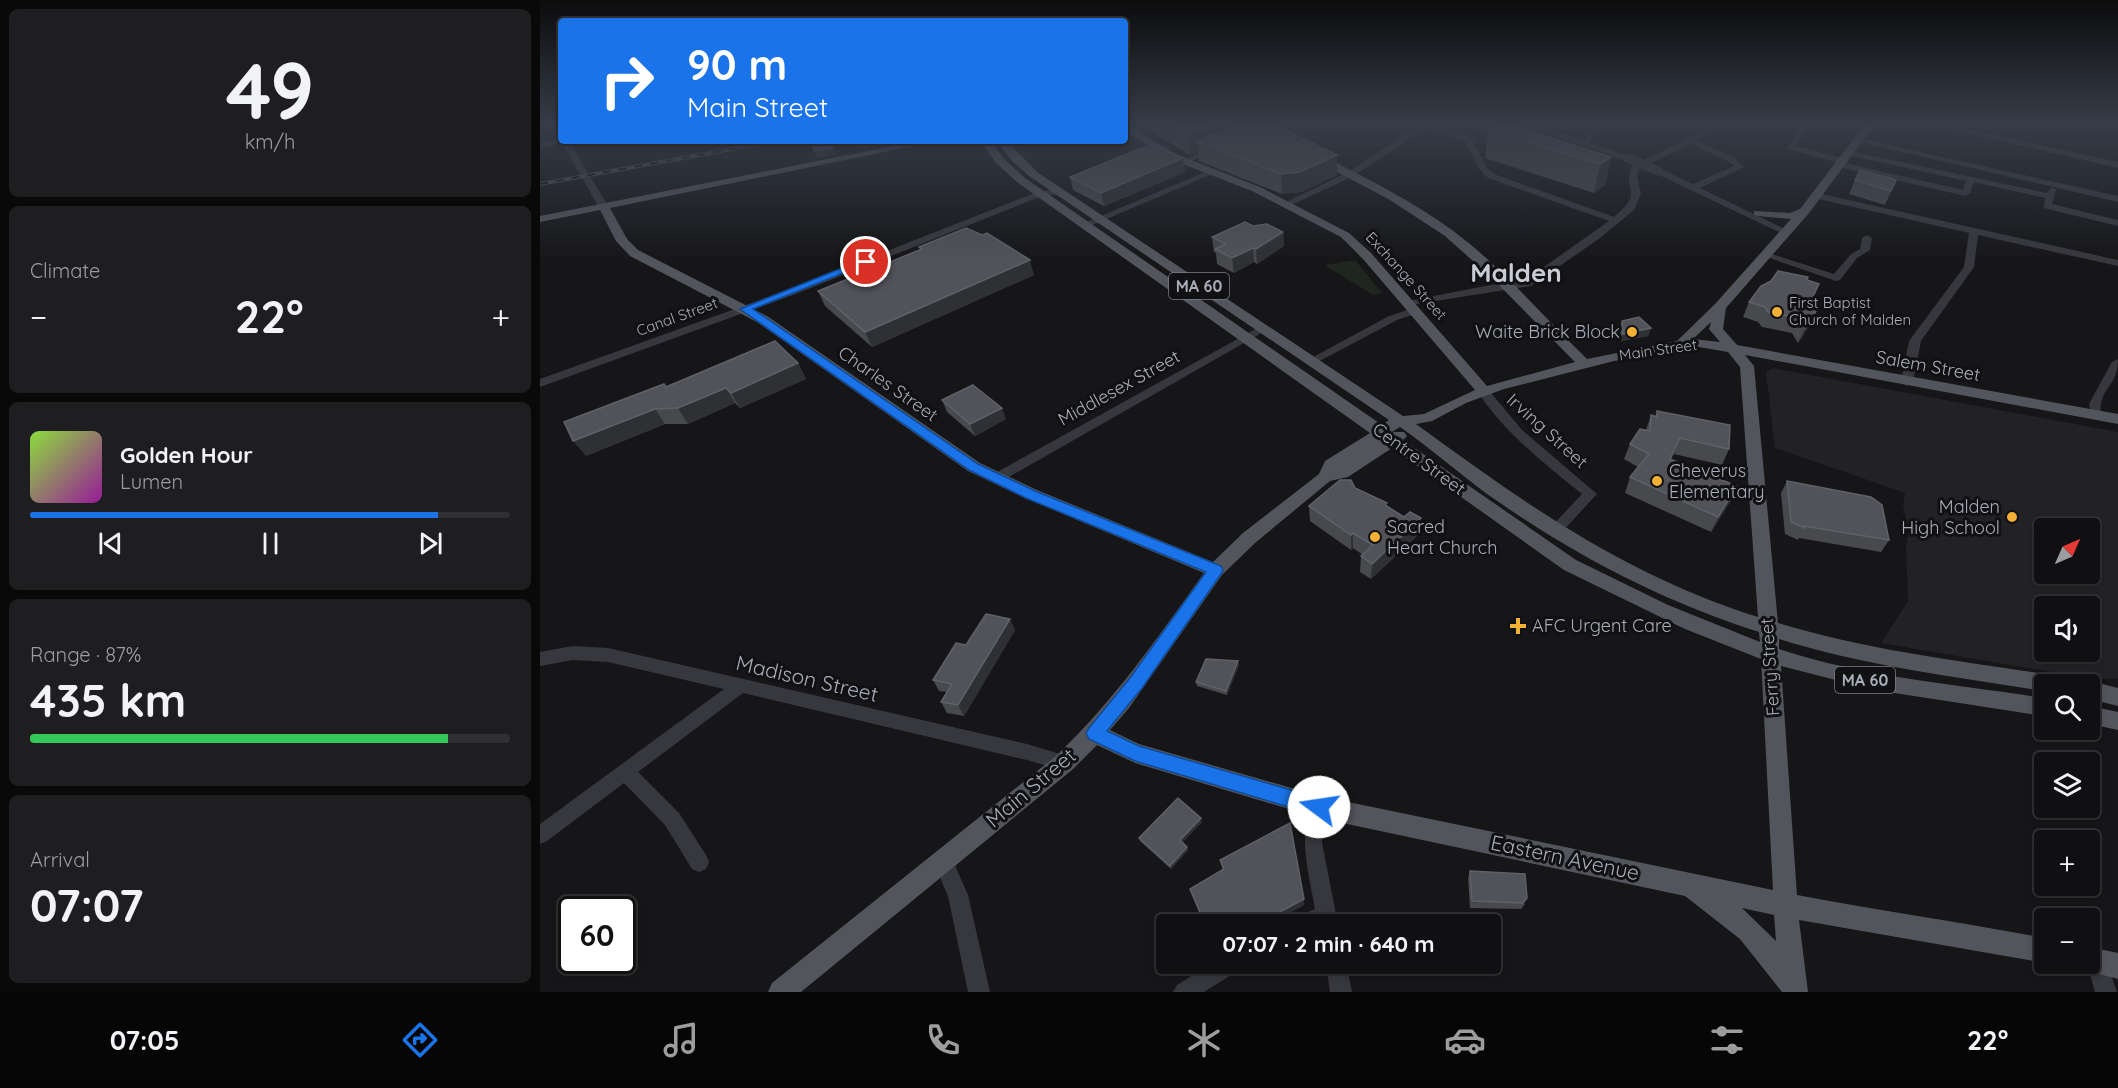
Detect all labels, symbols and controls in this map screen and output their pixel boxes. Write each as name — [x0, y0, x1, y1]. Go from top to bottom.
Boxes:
text: 90 m — [687, 38, 787, 91]
text: 49 — [226, 41, 314, 139]
icon: right — [588, 42, 666, 120]
text: Main Street — [687, 90, 828, 124]
text: km/h — [245, 129, 295, 154]
street label: Exchange Street — [1362, 228, 1451, 324]
pin — [840, 236, 891, 287]
icon: arrive — [849, 245, 882, 278]
district label: Malden — [1470, 256, 1562, 289]
text: Climate — [30, 258, 100, 283]
road number: MA 60 — [1169, 273, 1229, 299]
text: 22° — [235, 288, 304, 344]
street label: Canal Street — [634, 293, 720, 340]
place label: First Baptist Church of Malden — [1789, 293, 1911, 329]
text: − — [30, 296, 47, 337]
text: + — [491, 296, 510, 337]
marker: First Baptist Church of Malden — [1770, 305, 1784, 319]
place label: Waite Brick Block — [1475, 320, 1620, 343]
marker: Waite Brick Block — [1625, 325, 1639, 339]
street label: Main Street — [1618, 335, 1698, 364]
street label: Charles Street — [834, 341, 943, 426]
street label: Middlesex Street — [1054, 345, 1184, 431]
street label: Salem Street — [1874, 345, 1982, 386]
street label: Irving Street — [1502, 388, 1593, 473]
street label: Centre Street — [1368, 417, 1470, 500]
text: Golden Hour — [120, 441, 253, 469]
place label: Cheverus Elementary — [1669, 459, 1765, 503]
text: Lumen — [120, 469, 183, 494]
marker: Cheverus Elementary — [1650, 474, 1664, 488]
place label: Malden High School — [1901, 495, 2000, 539]
marker: Malden High School — [2005, 510, 2019, 524]
place label: Sacred Heart Church — [1387, 515, 1497, 559]
north arrow — [2034, 518, 2100, 584]
map controls — [2034, 518, 2100, 974]
icon: previous — [94, 527, 127, 560]
icon: pause — [254, 527, 287, 560]
icon: next — [414, 527, 447, 560]
marker: Sacred Heart Church — [1368, 530, 1382, 544]
button: sound — [2034, 596, 2100, 662]
place label: AFC Urgent Care — [1532, 614, 1672, 637]
marker: AFC Urgent Care — [1509, 617, 1527, 635]
street label: Ferry Street — [1755, 617, 1784, 717]
text: Range · 87% — [30, 642, 141, 667]
street label: Madison Street — [734, 649, 881, 707]
road number: MA 60 — [1835, 667, 1895, 693]
text: 435 km — [30, 672, 186, 728]
button: search — [2034, 674, 2100, 740]
street label: Main Street — [980, 742, 1081, 833]
button: layers — [2034, 752, 2100, 818]
position arrow — [1287, 775, 1351, 839]
street label: Eastern Avenue — [1489, 829, 1642, 885]
button: + — [2034, 830, 2100, 896]
text: Arrival — [30, 847, 90, 872]
text: 07:07 — [30, 877, 143, 933]
speed limit sign: 60 — [558, 896, 636, 974]
button: − — [2034, 908, 2100, 974]
text: 07:07 · 2 min · 640 m — [1222, 930, 1435, 958]
icon: directions — [399, 1019, 441, 1061]
icon: music — [660, 1019, 702, 1061]
icon: phone — [922, 1019, 964, 1061]
icon: climate — [1183, 1019, 1225, 1061]
icon: car — [1444, 1019, 1486, 1061]
icon: filters — [1706, 1019, 1748, 1061]
text: 07:05 — [110, 1023, 180, 1057]
text: 22° — [1967, 1023, 2008, 1057]

